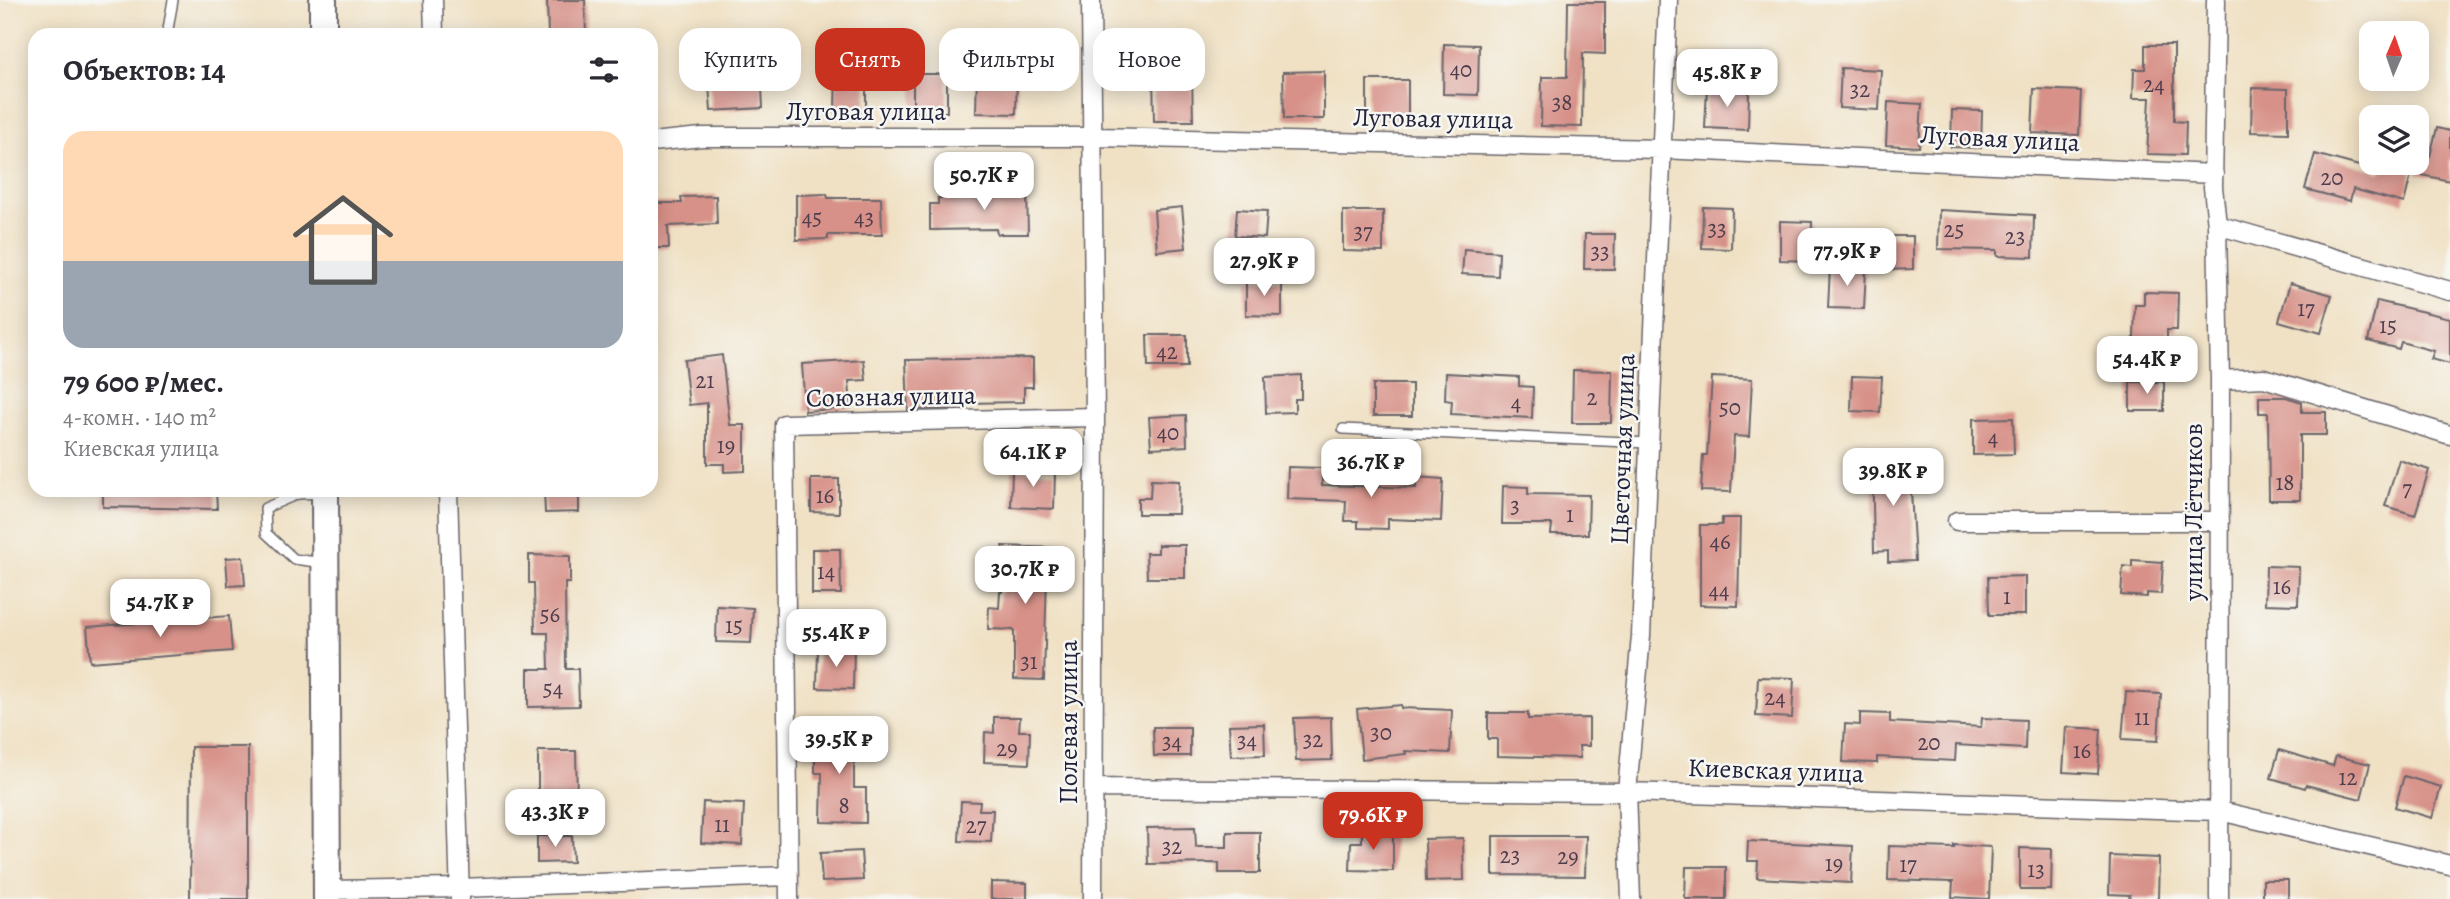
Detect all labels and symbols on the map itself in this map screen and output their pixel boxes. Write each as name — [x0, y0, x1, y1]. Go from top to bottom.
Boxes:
north arrow — [2359, 21, 2429, 91]
pin: 45.8K ₽ — [1662, 50, 1792, 109]
house number: 40 — [1450, 54, 1472, 85]
house number: 24 — [2143, 69, 2165, 100]
house number: 32 — [1850, 74, 1870, 105]
house number: 38 — [1552, 87, 1572, 118]
street label: Луговая улица — [786, 94, 946, 129]
street label: Луговая улица — [1353, 100, 1513, 137]
street label: Луговая улица — [1919, 117, 2081, 160]
pin: 50.7K ₽ — [919, 152, 1049, 212]
house number: 20 — [2320, 162, 2344, 193]
house number: 45 — [802, 202, 822, 233]
house number: 43 — [854, 202, 874, 233]
house number: 33 — [1707, 213, 1727, 244]
house number: 25 — [1944, 214, 1964, 245]
house number: 37 — [1353, 216, 1373, 247]
house number: 23 — [2005, 221, 2025, 252]
pin: 77.9K ₽ — [1782, 229, 1912, 288]
house number: 33 — [1590, 236, 1610, 267]
pin: 27.9K ₽ — [1199, 238, 1329, 298]
house number: 17 — [2297, 293, 2315, 324]
house number: 15 — [2379, 310, 2397, 341]
house number: 42 — [1156, 336, 1178, 367]
pin: 54.4K ₽ — [2082, 336, 2212, 396]
street label: Цветочная улица — [1602, 353, 1643, 545]
house number: 21 — [696, 365, 715, 396]
street label: Союзная улица — [806, 378, 976, 415]
house number: 2 — [1587, 382, 1598, 413]
house number: 4 — [1511, 387, 1521, 418]
house number: 50 — [1719, 392, 1741, 423]
house number: 40 — [1157, 417, 1179, 448]
house number: 4 — [1988, 422, 1998, 453]
street label: улица Лётчиков — [2176, 423, 2211, 602]
house number: 19 — [717, 430, 735, 461]
pin: 64.1K ₽ — [968, 430, 1098, 489]
pin: 36.7K ₽ — [1306, 440, 1436, 499]
pin: 39.8K ₽ — [1828, 448, 1958, 508]
house number: 18 — [2275, 467, 2295, 498]
house number: 7 — [2402, 473, 2412, 504]
house number: 16 — [816, 480, 834, 511]
house number: 3 — [1510, 490, 1520, 521]
house number: 1 — [1566, 499, 1574, 530]
house number: 46 — [1709, 526, 1731, 557]
pin: 30.7K ₽ — [960, 546, 1090, 606]
house number: 14 — [817, 556, 835, 587]
house number: 16 — [2273, 571, 2291, 602]
house number: 44 — [1709, 575, 1729, 606]
pin: 54.7K ₽ — [95, 580, 225, 639]
house number: 1 — [2003, 581, 2011, 612]
house number: 56 — [540, 599, 560, 630]
house number: 15 — [725, 610, 743, 641]
pin: 55.4K ₽ — [771, 610, 901, 669]
street label: Полевая улица — [1051, 640, 1086, 804]
house number: 31 — [1020, 646, 1038, 677]
house number: 54 — [543, 673, 563, 704]
house number: 24 — [1764, 682, 1786, 713]
house number: 11 — [2134, 702, 2150, 733]
pin: 39.5K ₽ — [774, 716, 904, 776]
house number: 30 — [1370, 717, 1392, 748]
house number: 32 — [1303, 724, 1323, 755]
house number: 34 — [1237, 725, 1257, 756]
house number: 34 — [1162, 726, 1182, 757]
house number: 20 — [1917, 727, 1941, 758]
house number: 29 — [996, 733, 1018, 764]
house number: 16 — [2073, 735, 2091, 766]
street label: Киевская улица — [1687, 750, 1865, 791]
house number: 12 — [2339, 762, 2357, 793]
pin: 43.3K ₽ — [490, 790, 620, 849]
house number: 8 — [838, 790, 850, 821]
pin: 79.6K ₽ — [1308, 792, 1438, 852]
house number: 11 — [714, 809, 730, 840]
house number: 27 — [966, 810, 987, 841]
house number: 32 — [1162, 831, 1182, 862]
house number: 23 — [1500, 840, 1520, 871]
house number: 29 — [1557, 841, 1579, 872]
house number: 19 — [1825, 848, 1843, 879]
house number: 17 — [1899, 849, 1917, 880]
house number: 13 — [2027, 854, 2045, 885]

